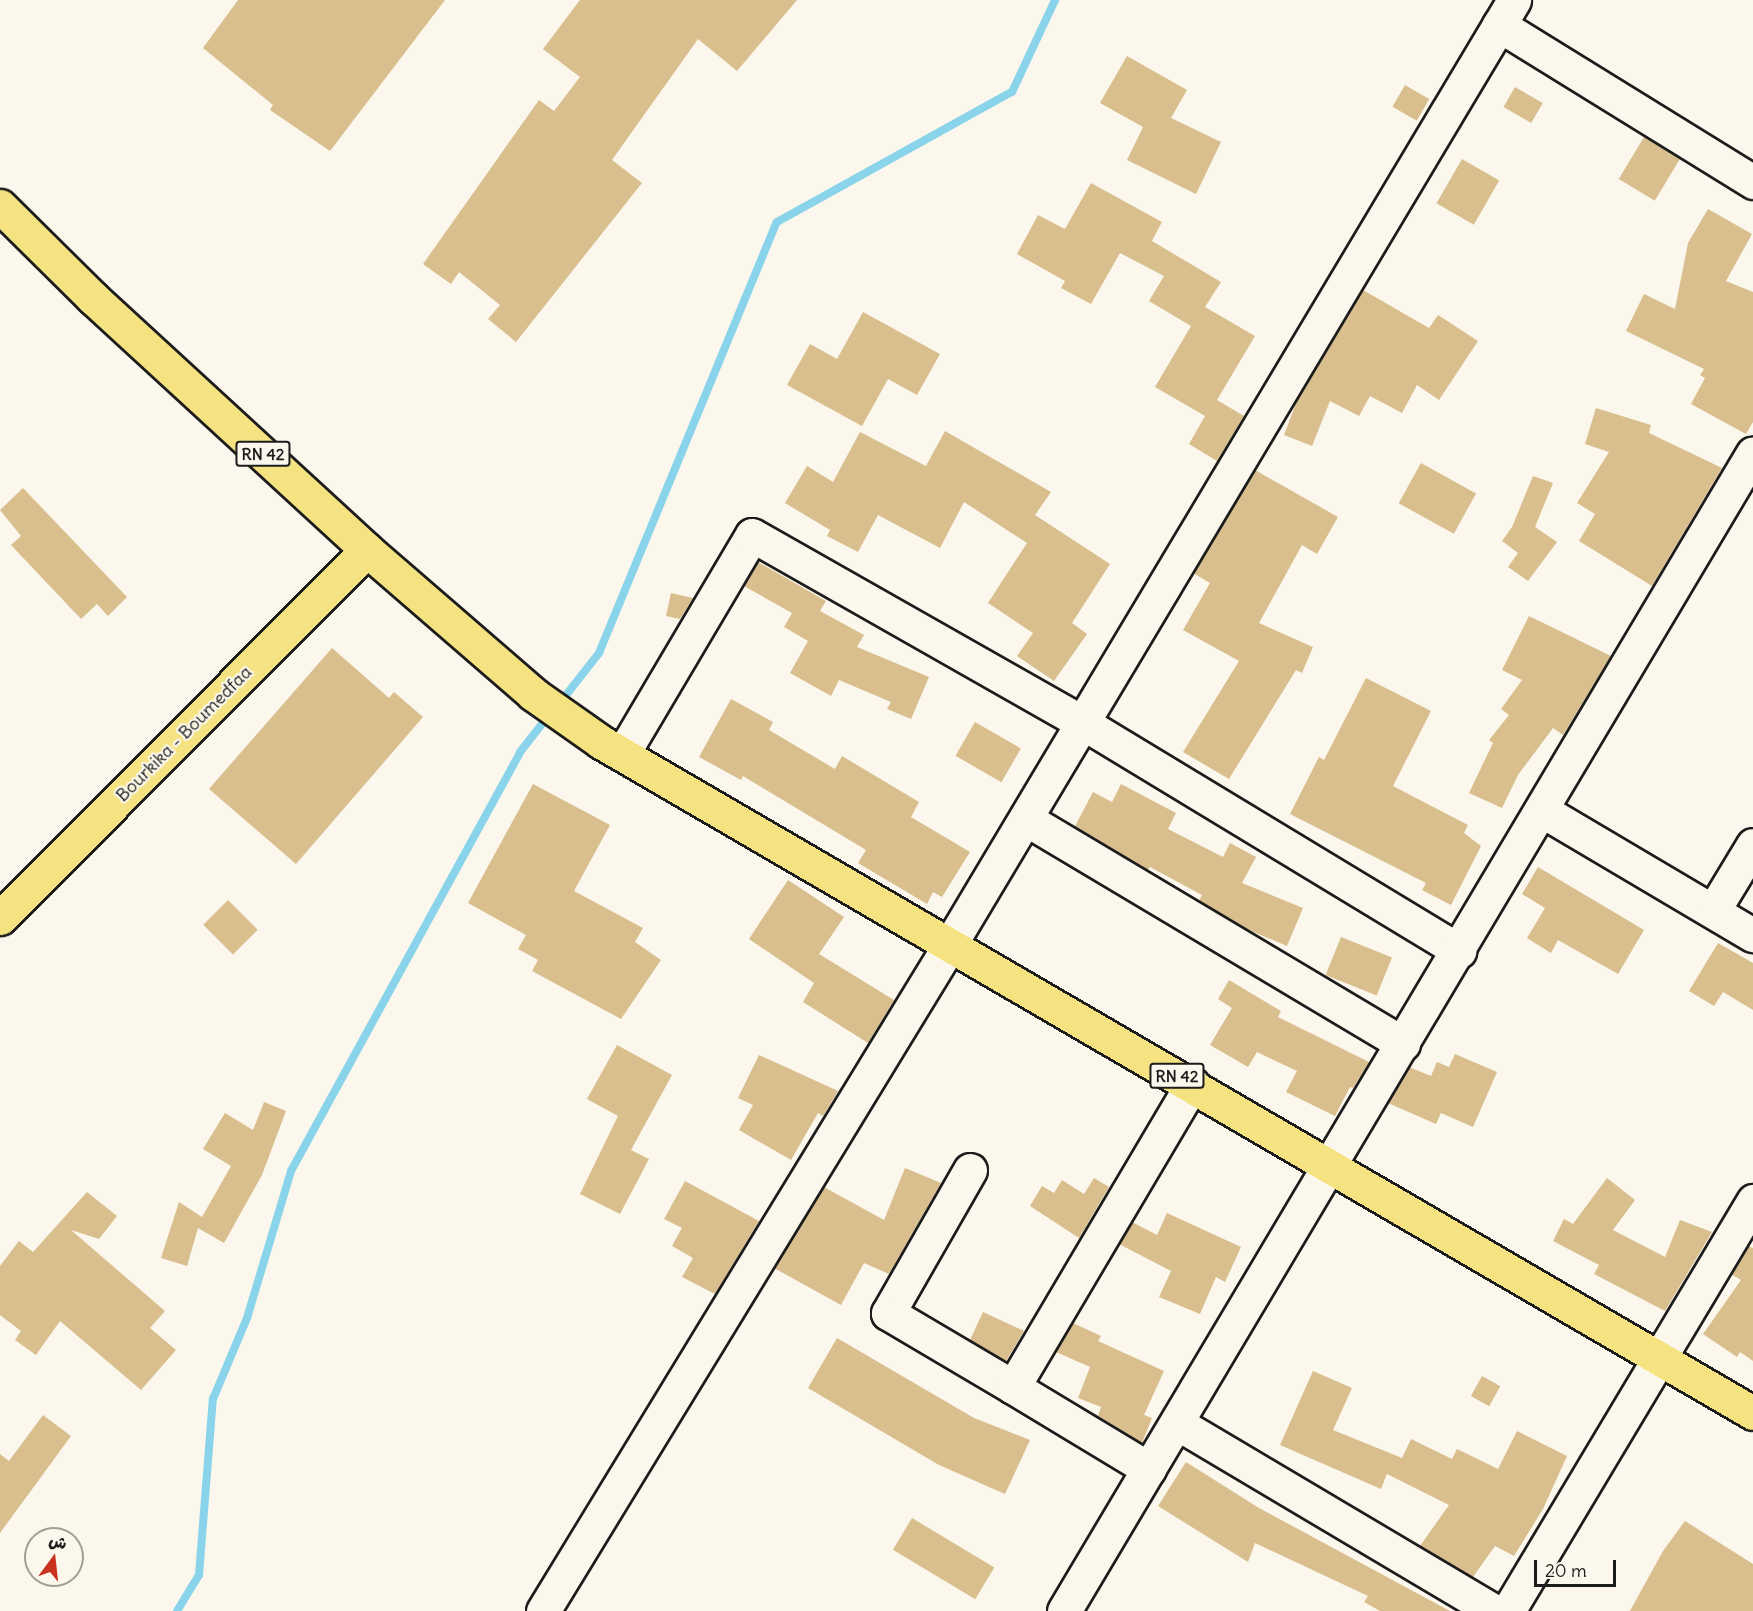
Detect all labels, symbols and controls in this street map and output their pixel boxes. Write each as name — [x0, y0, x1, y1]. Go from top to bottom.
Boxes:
road number: RN 42 — [234, 441, 292, 467]
street label: Bourkika - Boumedfaa — [112, 662, 256, 806]
road number: RN 42 — [1148, 1063, 1206, 1089]
north arrow — [24, 1527, 84, 1587]
text: ش — [47, 1530, 69, 1553]
scale bar — [1537, 1548, 1620, 1586]
text: 20 m — [1545, 1559, 1587, 1582]

